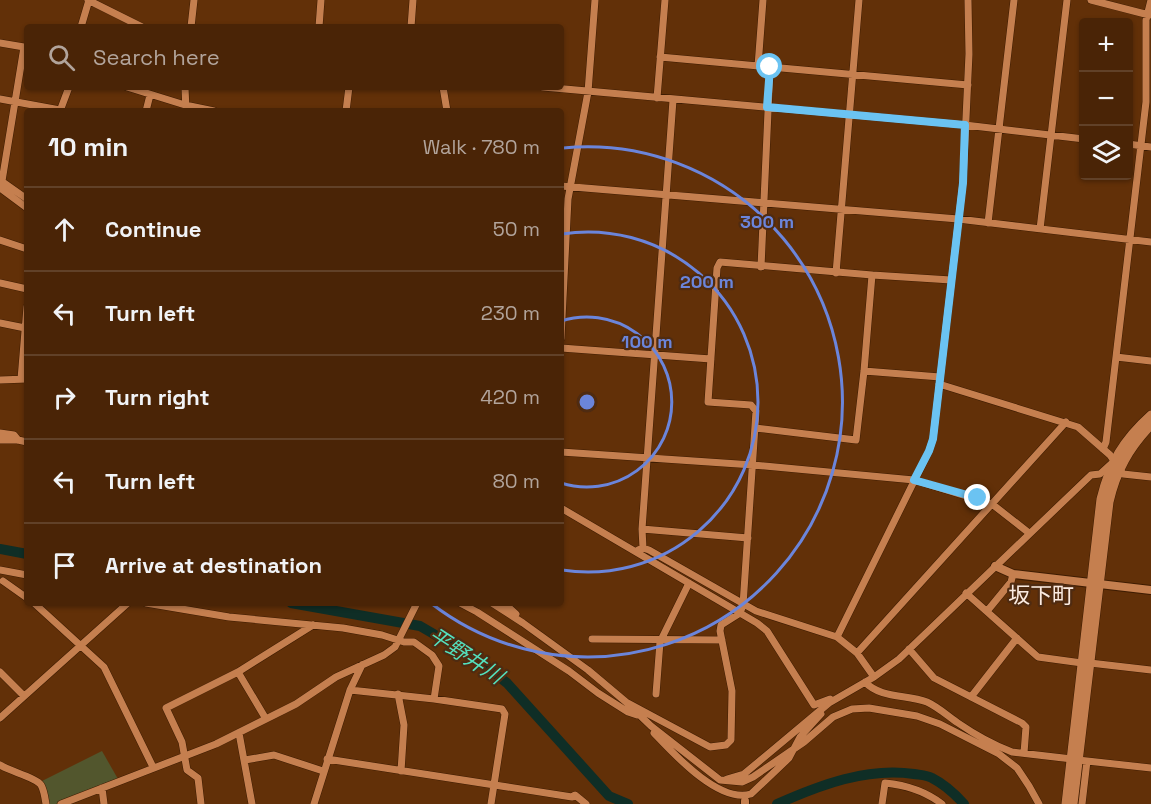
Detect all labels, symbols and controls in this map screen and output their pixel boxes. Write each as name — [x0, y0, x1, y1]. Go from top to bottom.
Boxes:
map controls — [1079, 18, 1133, 180]
button: + — [1079, 18, 1133, 72]
search box — [24, 24, 564, 90]
icon: search — [45, 41, 78, 74]
text: Search here — [93, 43, 220, 71]
route start — [756, 53, 782, 79]
button: − — [1079, 72, 1133, 126]
button: layers — [1079, 126, 1133, 180]
text: 10 min — [48, 130, 128, 164]
text: Walk · 780 m — [423, 134, 540, 160]
text: 300 m — [740, 210, 794, 233]
icon: ahead — [48, 213, 81, 246]
text: Continue — [105, 215, 201, 243]
text: 50 m — [493, 216, 540, 242]
text: 200 m — [680, 270, 734, 293]
icon: left — [48, 297, 81, 330]
text: Turn left — [105, 299, 195, 327]
text: 230 m — [481, 300, 540, 326]
text: 100 m — [621, 330, 673, 353]
icon: right — [48, 381, 81, 414]
text: Turn right — [105, 383, 210, 411]
text: 420 m — [480, 384, 540, 410]
centre of rings — [577, 392, 597, 412]
icon: left — [48, 465, 81, 498]
text: Turn left — [105, 467, 195, 495]
text: 80 m — [492, 468, 540, 494]
route end — [964, 484, 990, 510]
icon: arrive — [48, 549, 81, 582]
text: Arrive at destination — [105, 551, 322, 579]
district label: 坂下町 — [1008, 581, 1074, 609]
water label: 平野井川 — [424, 621, 511, 691]

